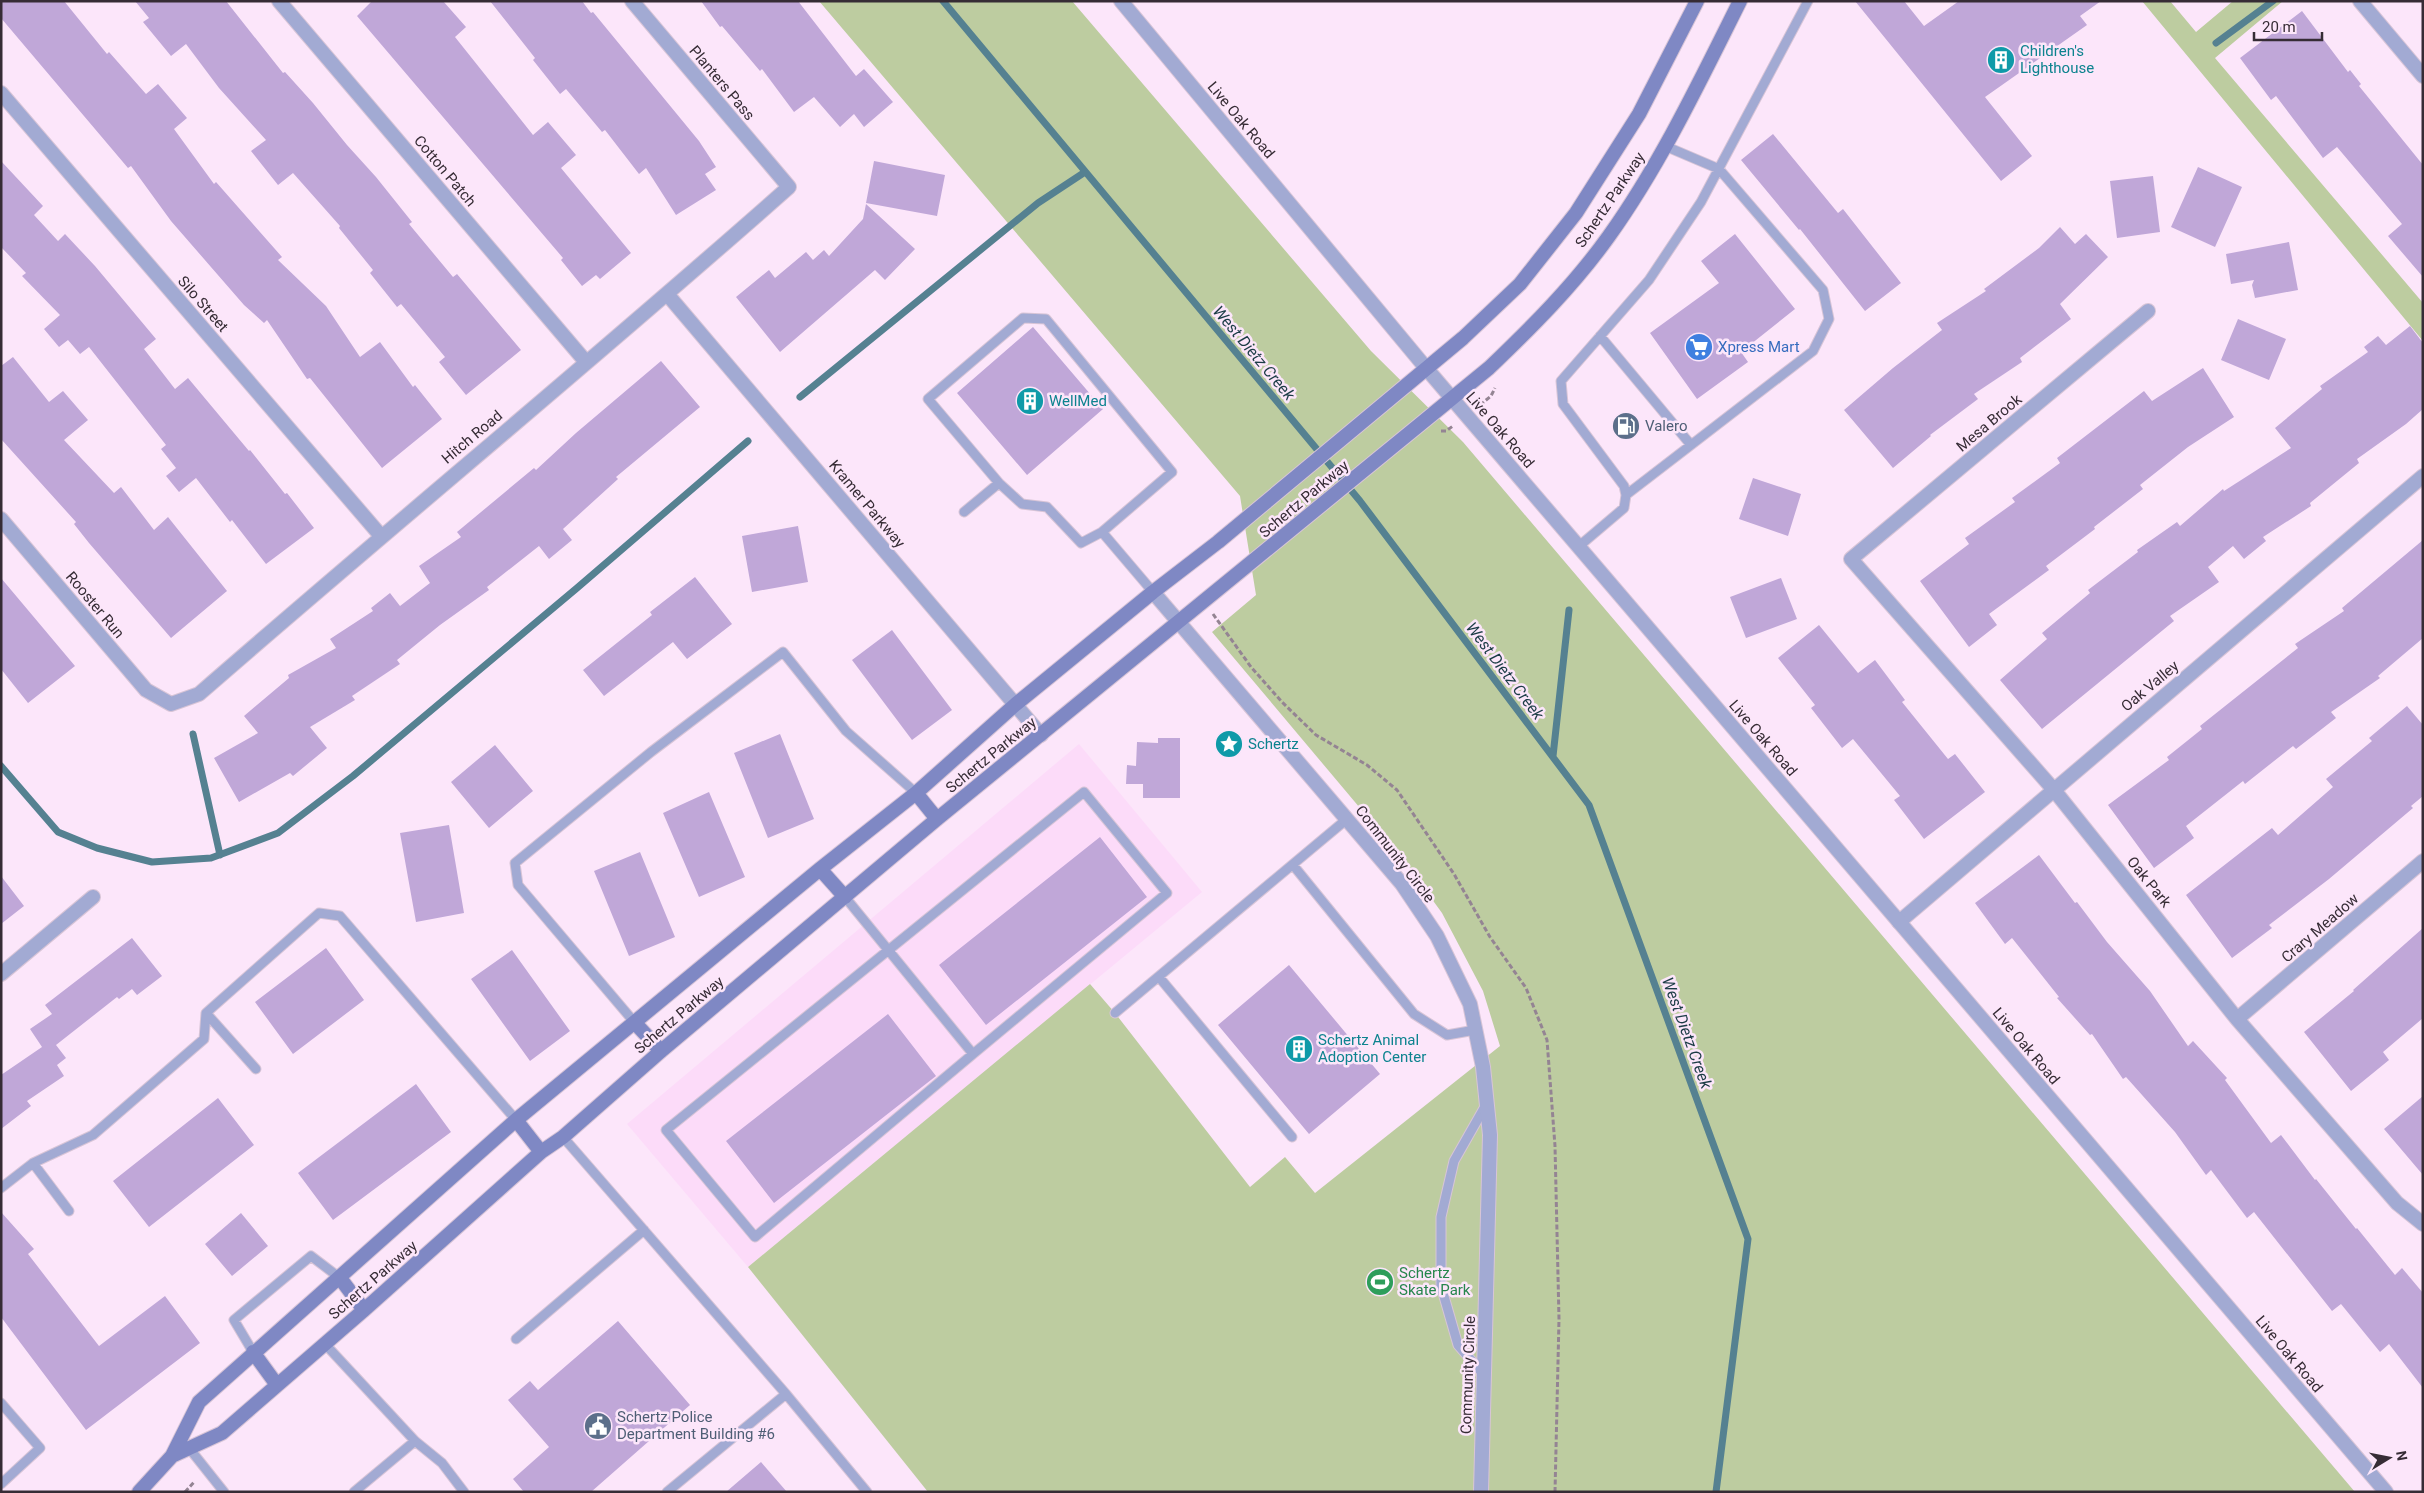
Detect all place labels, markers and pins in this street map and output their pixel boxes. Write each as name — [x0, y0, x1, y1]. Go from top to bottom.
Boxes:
place label: Children's Lighthouse — [2020, 42, 2094, 77]
building icon: Children's Lighthouse — [1986, 45, 2016, 75]
supermarket icon: Xpress Mart — [1684, 332, 1714, 362]
place label: Xpress Mart — [1718, 338, 1800, 356]
building icon: WellMed — [1015, 386, 1045, 416]
place label: WellMed — [1049, 392, 1107, 410]
fuel station icon: Valero — [1611, 411, 1641, 441]
place label: Valero — [1645, 417, 1687, 435]
place icon: Schertz — [1214, 729, 1244, 759]
place label: Schertz — [1248, 735, 1299, 753]
place label: Schertz Animal Adoption Center — [1318, 1031, 1426, 1066]
building icon: Schertz Animal Adoption Center — [1284, 1034, 1314, 1064]
place label: Schertz Skate Park — [1399, 1264, 1471, 1299]
sports icon: Schertz Skate Park — [1365, 1267, 1395, 1297]
place label: Schertz Police Department Building #6 — [617, 1408, 775, 1443]
public building icon: Schertz Police Department Building #6 — [583, 1411, 613, 1441]

